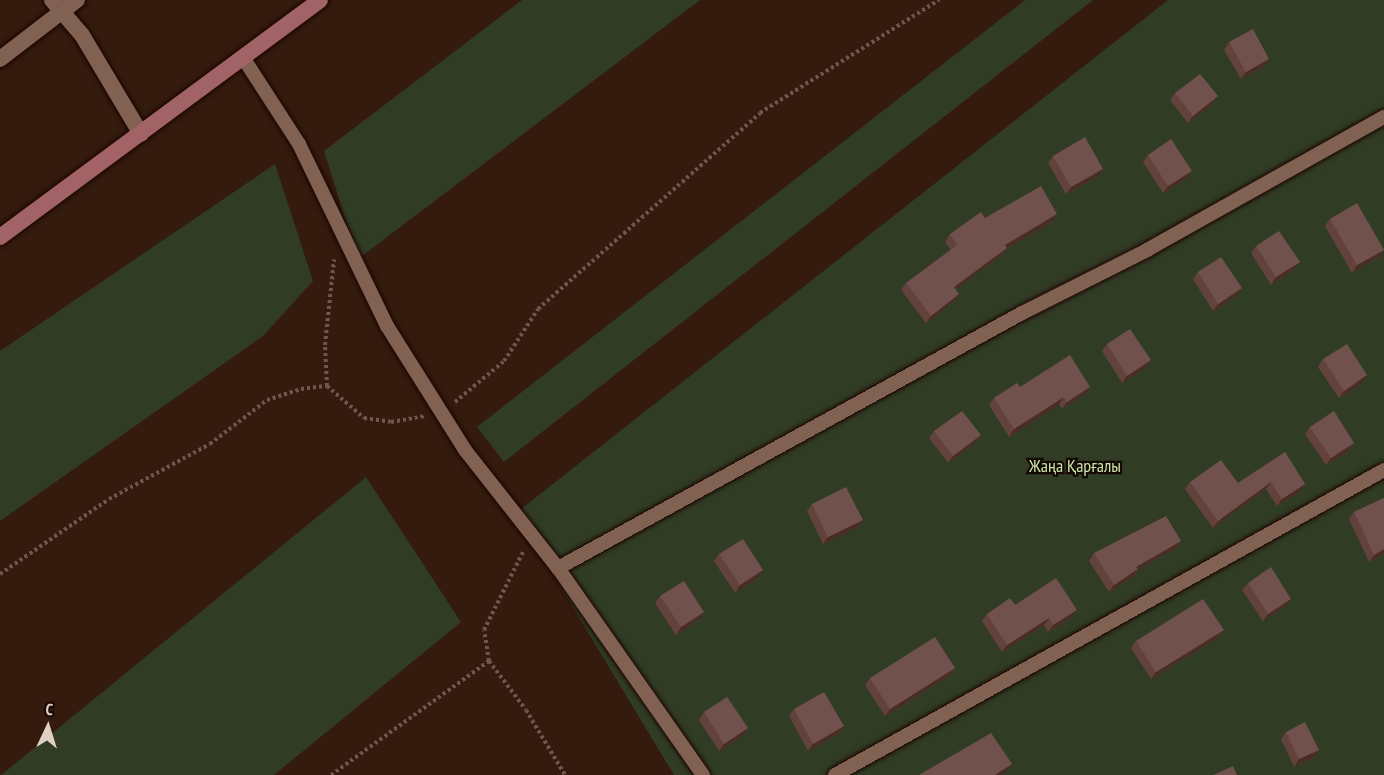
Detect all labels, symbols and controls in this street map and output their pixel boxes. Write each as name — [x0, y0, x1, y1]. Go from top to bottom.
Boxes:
park label: Жаңа Қарғалы — [1029, 455, 1121, 477]
north arrow — [18, 697, 78, 757]
text: С — [45, 699, 54, 719]

